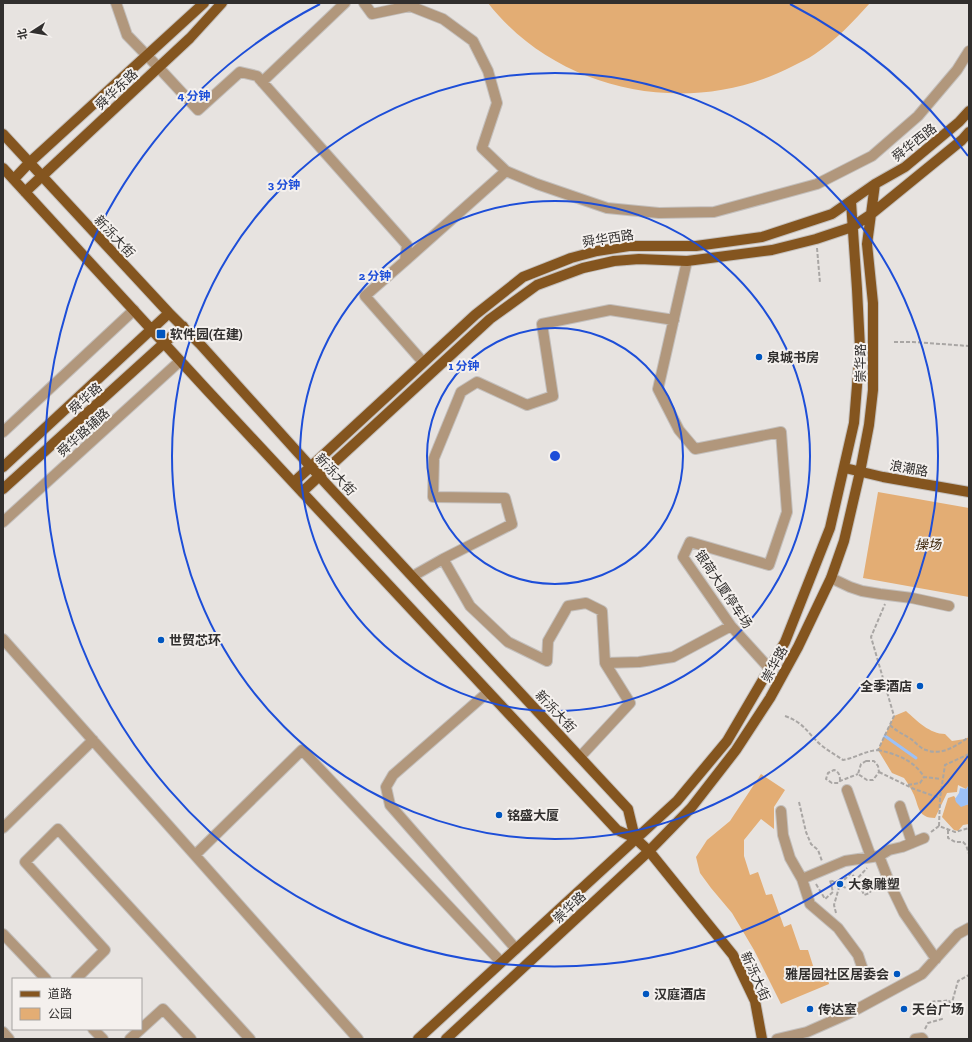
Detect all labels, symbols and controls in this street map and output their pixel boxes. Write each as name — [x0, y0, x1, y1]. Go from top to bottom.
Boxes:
north arrow — [12, 12, 52, 52]
text: 北 — [15, 27, 30, 41]
street label: 舜华东路 — [92, 66, 140, 113]
text: 4 分钟 — [177, 89, 211, 103]
street label: 舜华西路 — [889, 120, 939, 164]
text: 3 分钟 — [268, 178, 300, 192]
street label: 新泺大街 — [91, 212, 138, 260]
street label: 舜华西路 — [581, 227, 635, 250]
text: 2 分钟 — [359, 269, 391, 283]
place label: 软件园(在建) — [170, 327, 243, 342]
marker: 软件园(在建) — [155, 328, 167, 340]
street label: 崇华路 — [853, 343, 868, 383]
place label: 泉城书房 — [767, 350, 819, 365]
marker: 泉城书房 — [754, 352, 764, 362]
text: 1 分钟 — [448, 359, 480, 373]
street label: 舜华路 — [66, 380, 105, 417]
street label: 舜华路辅路 — [54, 405, 113, 460]
centre of rings — [548, 449, 562, 463]
street label: 新泺大街 — [312, 450, 359, 498]
street label: 浪潮路 — [888, 458, 929, 479]
park label: 操场 — [915, 537, 942, 552]
street label: 银荷大厦停车场 — [692, 547, 755, 631]
place label: 世贸芯环 — [169, 633, 221, 648]
marker: 世贸芯环 — [156, 635, 166, 645]
street label: 崇华路 — [758, 644, 790, 685]
place label: 全季酒店 — [860, 679, 912, 694]
marker: 全季酒店 — [915, 681, 925, 691]
street label: 新泺大街 — [532, 687, 579, 735]
place label: 铭盛大厦 — [507, 808, 559, 823]
marker: 铭盛大厦 — [494, 810, 504, 820]
place label: 大象雕塑 — [848, 877, 900, 892]
marker: 大象雕塑 — [835, 879, 845, 889]
street label: 崇华路 — [550, 889, 589, 926]
street label: 新泺大街 — [738, 949, 773, 1003]
place label: 雅居园社区居委会 — [785, 967, 889, 982]
marker: 雅居园社区居委会 — [892, 969, 902, 979]
legend — [12, 978, 142, 1030]
text: 道路 — [48, 987, 72, 1001]
place label: 汉庭酒店 — [654, 987, 706, 1002]
marker: 汉庭酒店 — [641, 989, 651, 999]
place label: 传达室 — [818, 1002, 857, 1017]
place label: 天台广场 — [912, 1002, 964, 1017]
marker: 传达室 — [805, 1004, 815, 1014]
marker: 天台广场 — [899, 1004, 909, 1014]
text: 公园 — [48, 1007, 72, 1021]

